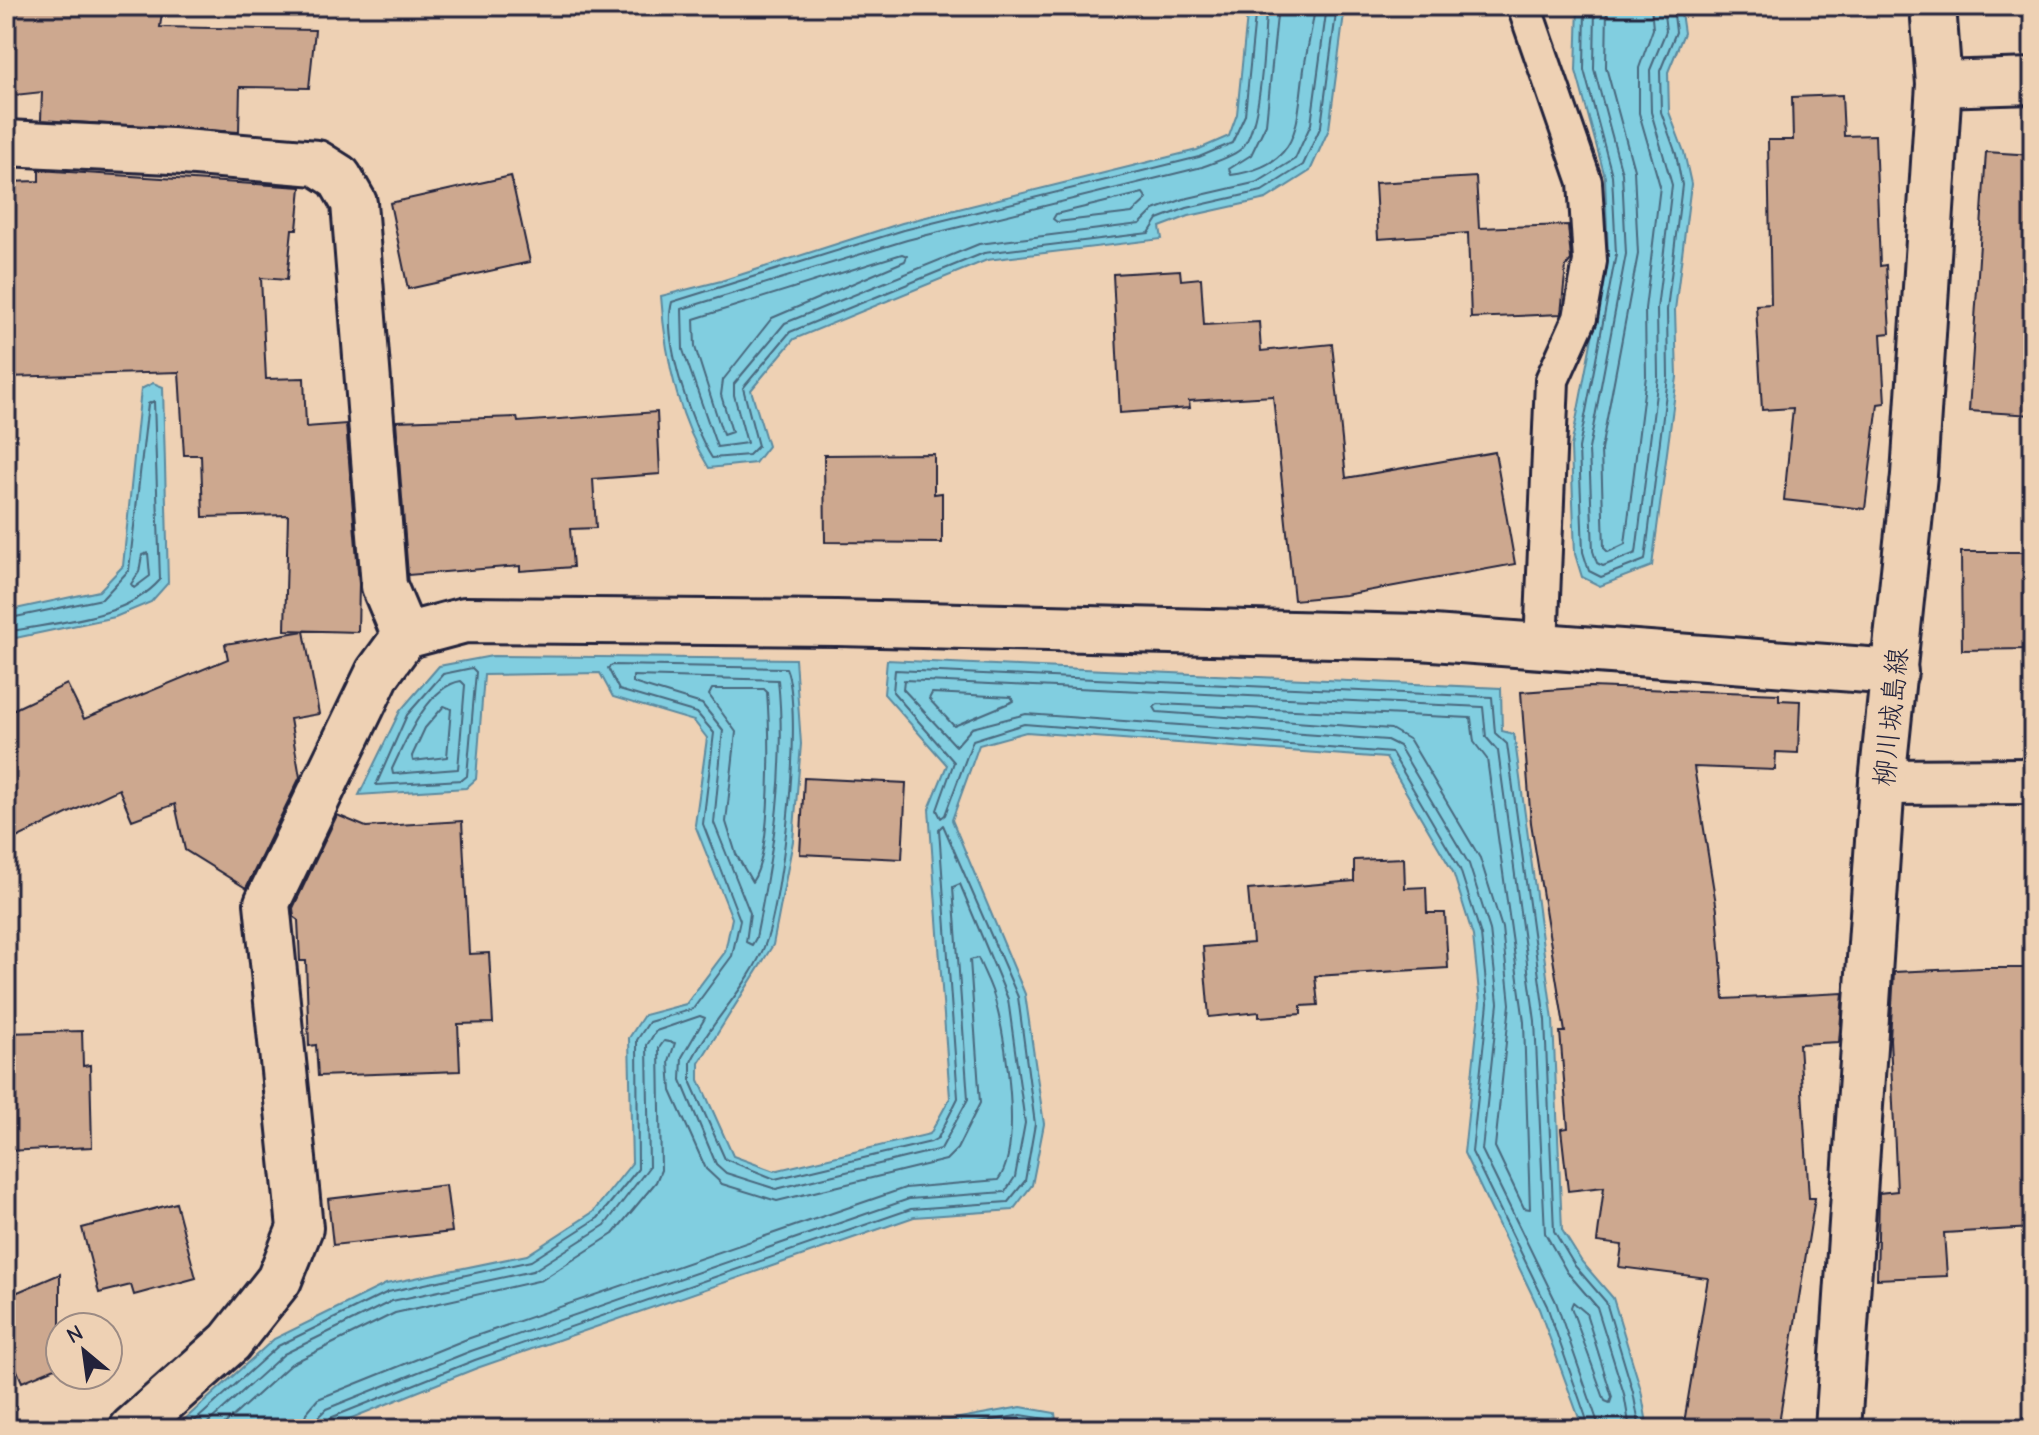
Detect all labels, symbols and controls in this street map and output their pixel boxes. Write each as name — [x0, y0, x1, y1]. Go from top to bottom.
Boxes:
street label: 柳川城島線 — [1868, 646, 1914, 788]
north arrow — [44, 1311, 124, 1391]
text: N — [62, 1320, 87, 1349]

